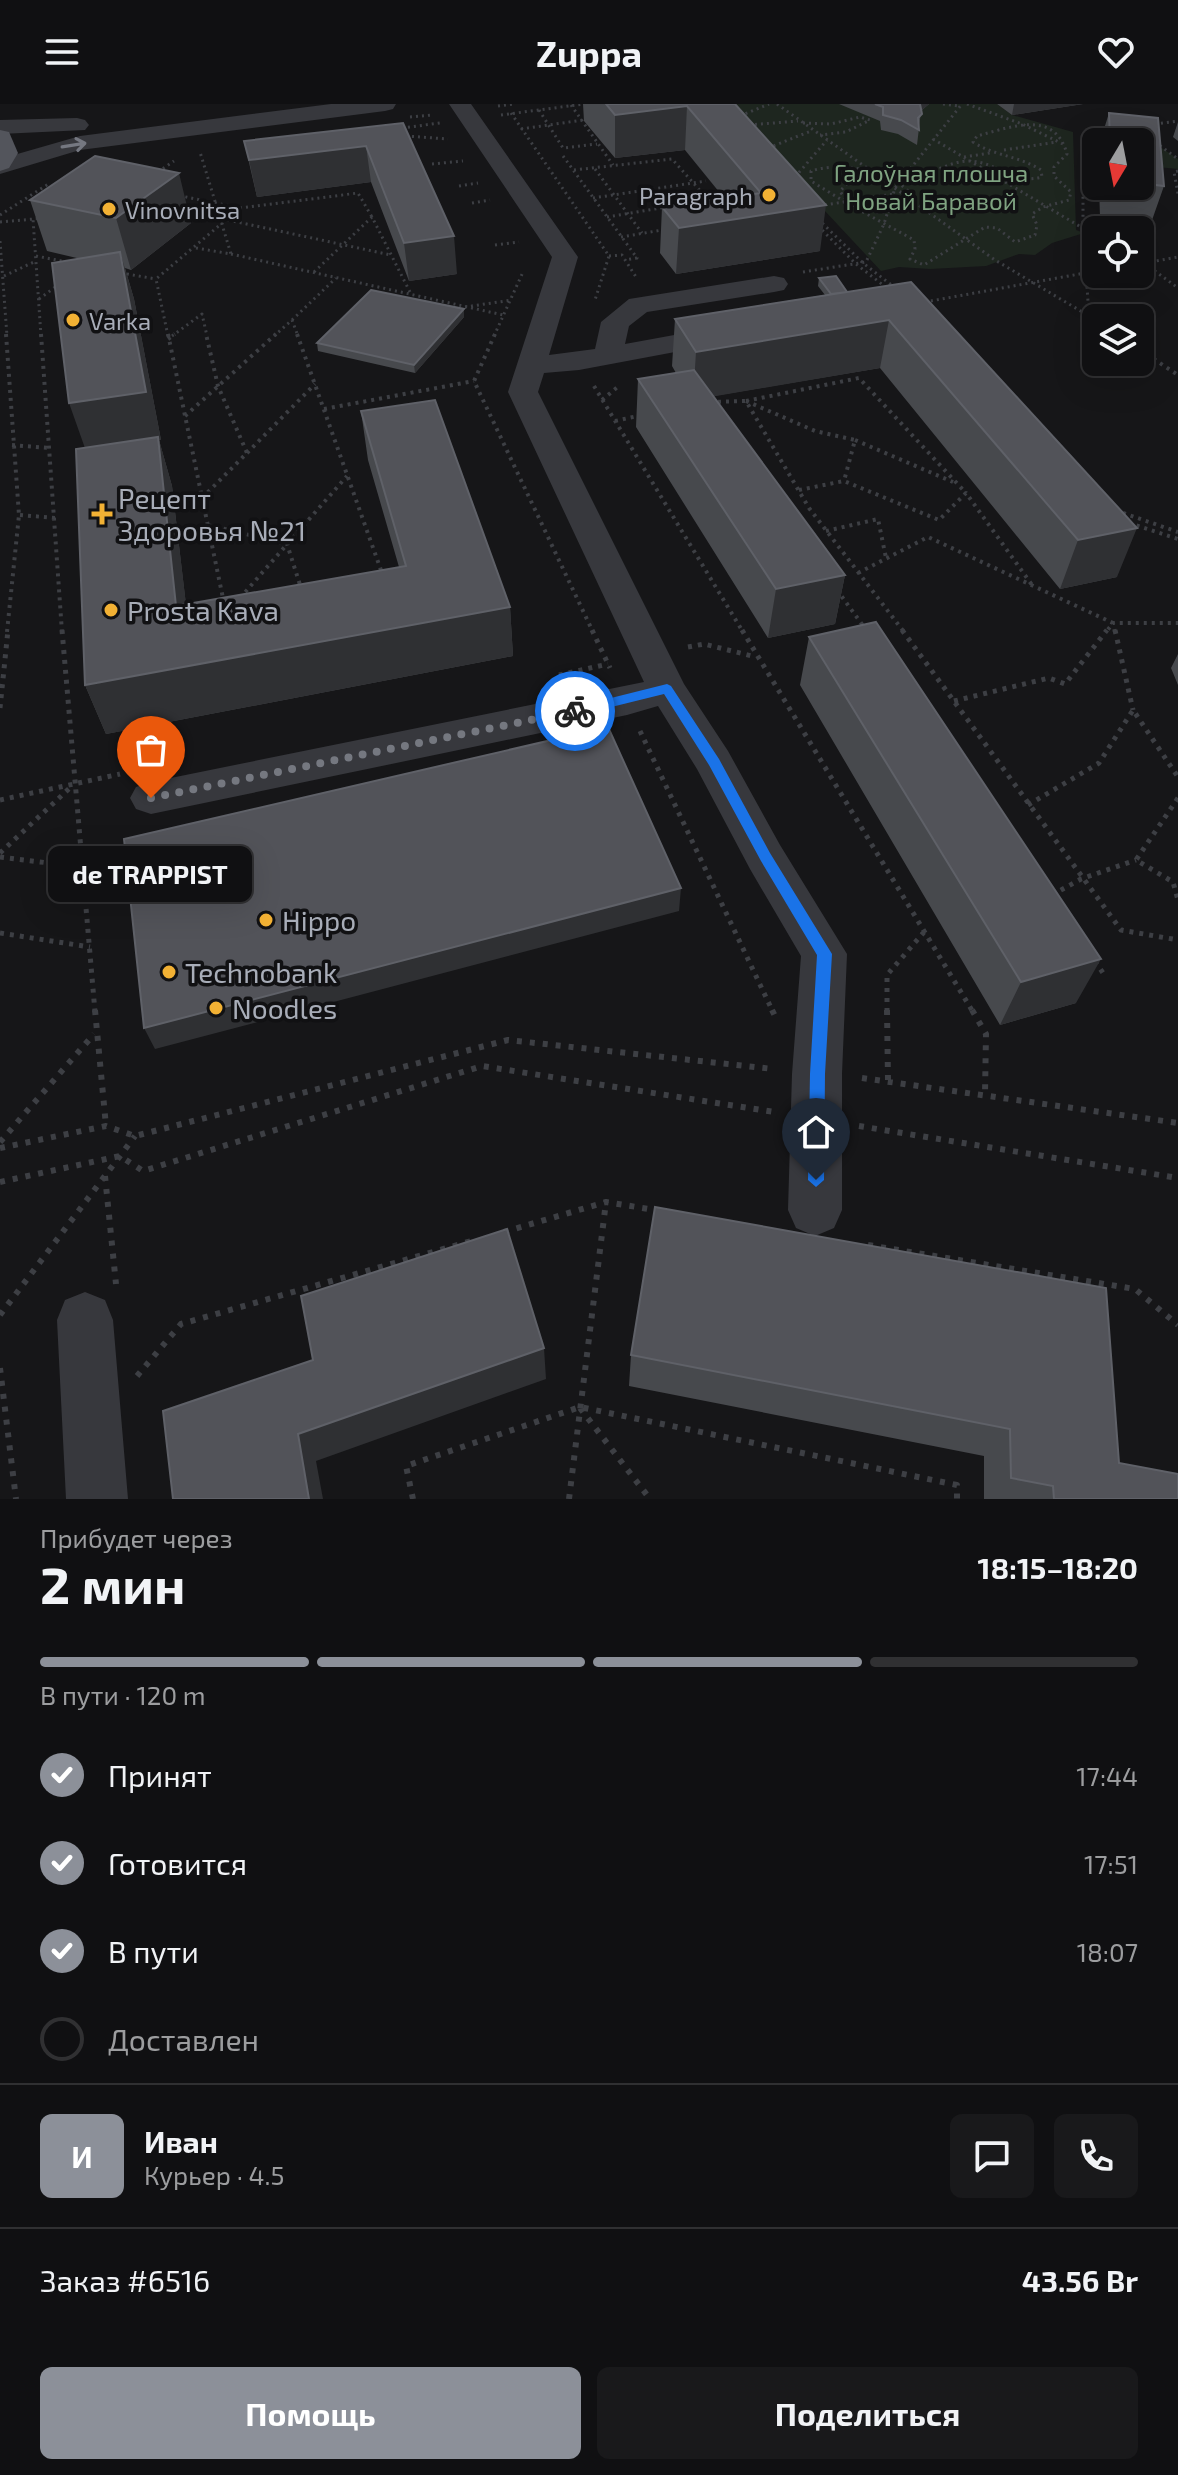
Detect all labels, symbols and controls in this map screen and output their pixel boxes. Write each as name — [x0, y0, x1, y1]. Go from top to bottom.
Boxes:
icon: menu — [40, 30, 84, 74]
icon: heart — [1094, 30, 1138, 74]
text: Zuppa — [536, 31, 642, 74]
north arrow — [1082, 128, 1154, 200]
map controls — [1082, 128, 1154, 376]
one-way arrow — [61, 136, 87, 151]
park label: Галоўная плошча Новай Баравой — [834, 158, 1028, 215]
place label: Paragraph — [639, 181, 753, 210]
marker: Paragraph — [760, 186, 778, 204]
place label: Vinovnitsa — [125, 195, 240, 224]
marker: Vinovnitsa — [100, 200, 118, 218]
button: locate — [1082, 216, 1154, 288]
button: layers — [1082, 304, 1154, 376]
place label: Varka — [89, 306, 151, 335]
marker: Varka — [64, 311, 82, 329]
place label: Рецепт Здоровья №21 — [118, 481, 306, 547]
marker: Рецепт Здоровья №21 — [93, 505, 111, 523]
place label: Prosta Kava — [127, 593, 279, 627]
marker: Prosta Kava — [102, 601, 120, 619]
courier — [535, 671, 615, 751]
icon: bike — [553, 689, 597, 733]
pin — [117, 716, 185, 798]
icon: bag — [129, 728, 173, 772]
callout: de TRAPPIST — [49, 846, 253, 902]
text: de TRAPPIST — [72, 858, 228, 889]
place label: Hippo — [282, 903, 356, 937]
marker: Hippo — [257, 911, 275, 929]
place label: Technobank — [185, 955, 337, 989]
marker: Technobank — [160, 963, 178, 981]
place label: Noodles — [232, 991, 337, 1025]
marker: Noodles — [207, 999, 225, 1017]
pin — [782, 1098, 850, 1180]
icon: home — [794, 1110, 838, 1154]
text: Прибудет через — [40, 1522, 233, 1553]
text: 18:15–18:20 — [978, 1549, 1138, 1585]
text: 2 мин — [40, 1552, 185, 1614]
text: В пути · 120 m — [40, 1679, 206, 1710]
icon: check — [40, 1753, 84, 1797]
text: Принят — [108, 1757, 212, 1793]
text: 17:44 — [1076, 1760, 1138, 1791]
icon: check — [40, 1841, 84, 1885]
text: Готовится — [108, 1845, 247, 1881]
text: 17:51 — [1084, 1848, 1138, 1879]
icon: check — [40, 1929, 84, 1973]
text: В пути — [108, 1933, 199, 1969]
text: 18:07 — [1077, 1936, 1138, 1967]
text: Доставлен — [108, 2021, 259, 2057]
button: chat — [950, 2114, 1034, 2198]
button: phone — [1054, 2114, 1138, 2198]
text: Иван — [144, 2123, 218, 2159]
text: И — [71, 2138, 93, 2174]
text: Курьер · 4.5 — [144, 2159, 284, 2190]
text: Заказ #6516 — [40, 2262, 210, 2298]
text: 43.56 Br — [1022, 2262, 1138, 2298]
button: Помощь — [40, 2367, 581, 2459]
button: Поделиться — [597, 2367, 1138, 2459]

